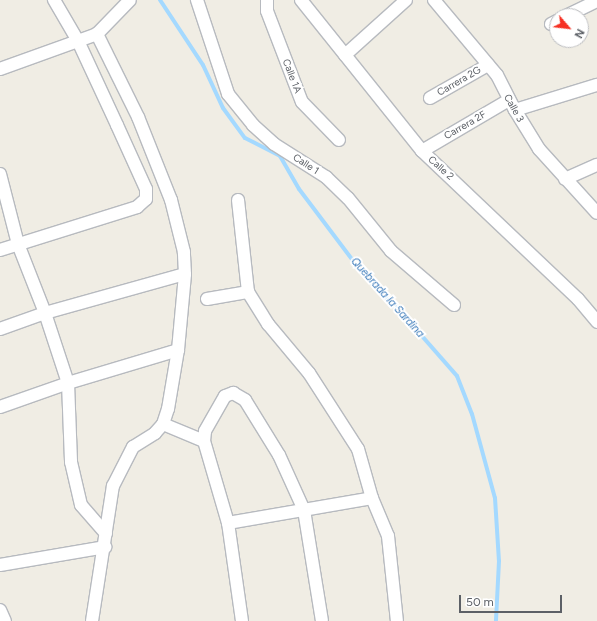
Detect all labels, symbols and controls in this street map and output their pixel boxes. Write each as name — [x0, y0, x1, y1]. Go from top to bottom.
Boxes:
north arrow — [549, 8, 589, 48]
text: N — [571, 27, 587, 40]
street label: Calle 1A — [280, 57, 304, 95]
street label: Carrera 2G — [435, 64, 483, 98]
street label: Calle 3 — [501, 92, 527, 124]
street label: Carrera 2F — [442, 108, 488, 142]
street label: Calle 1 — [291, 151, 321, 177]
street label: Calle 2 — [426, 153, 456, 183]
water label: Quebrada la Sardina — [348, 255, 426, 341]
scale bar — [461, 587, 564, 613]
text: 50 m — [466, 595, 494, 609]

